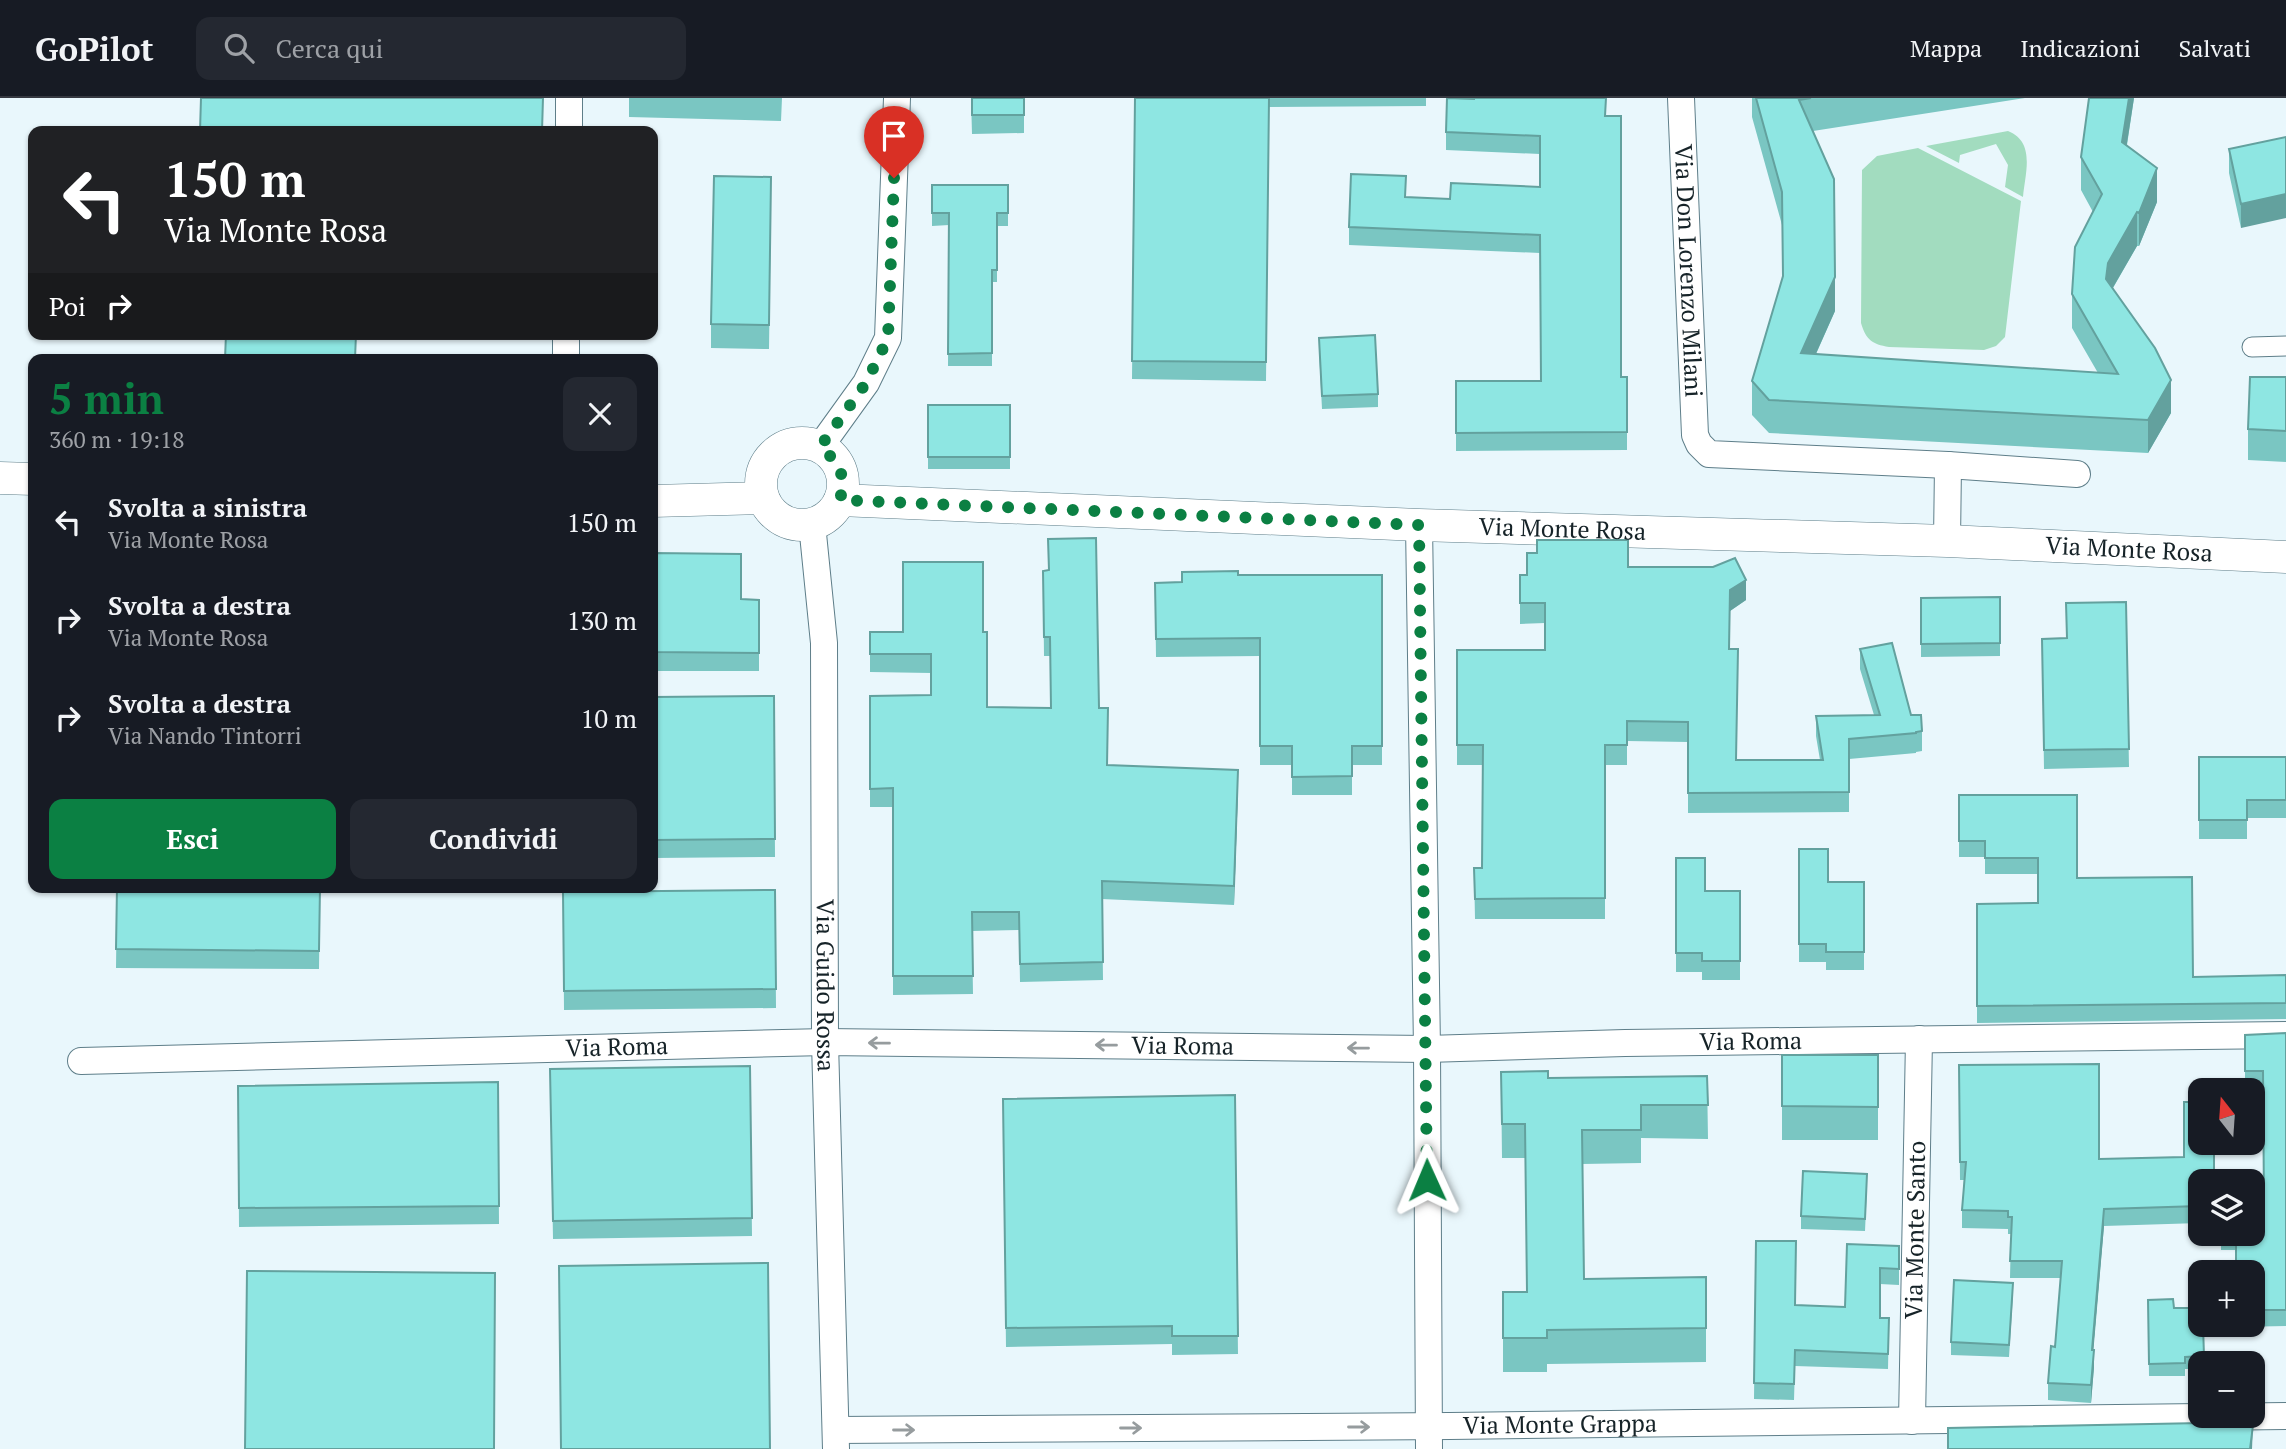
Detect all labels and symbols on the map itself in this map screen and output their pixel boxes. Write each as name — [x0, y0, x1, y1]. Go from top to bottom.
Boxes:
pin — [864, 106, 924, 178]
street label: Via Don Lorenzo Milani — [1668, 143, 1710, 398]
street label: Via Monte Rosa — [1478, 510, 1647, 547]
street label: Via Monte Rosa — [2045, 529, 2213, 569]
street label: Via Guido Rossa — [810, 899, 843, 1072]
street label: Via Roma — [1699, 1024, 1802, 1057]
street label: Via Roma — [565, 1029, 668, 1064]
street label: Via Roma — [1131, 1029, 1234, 1062]
one-way arrow — [868, 1036, 891, 1050]
one-way arrow — [1095, 1038, 1118, 1052]
one-way arrow — [1347, 1041, 1370, 1055]
north arrow — [2188, 1078, 2264, 1155]
street label: Via Monte Santo — [1897, 1141, 1932, 1319]
position arrow — [1390, 1143, 1464, 1217]
street label: Via Monte Grappa — [1463, 1407, 1657, 1441]
one-way arrow — [1347, 1420, 1370, 1434]
one-way arrow — [1120, 1421, 1143, 1435]
one-way arrow — [892, 1423, 915, 1437]

